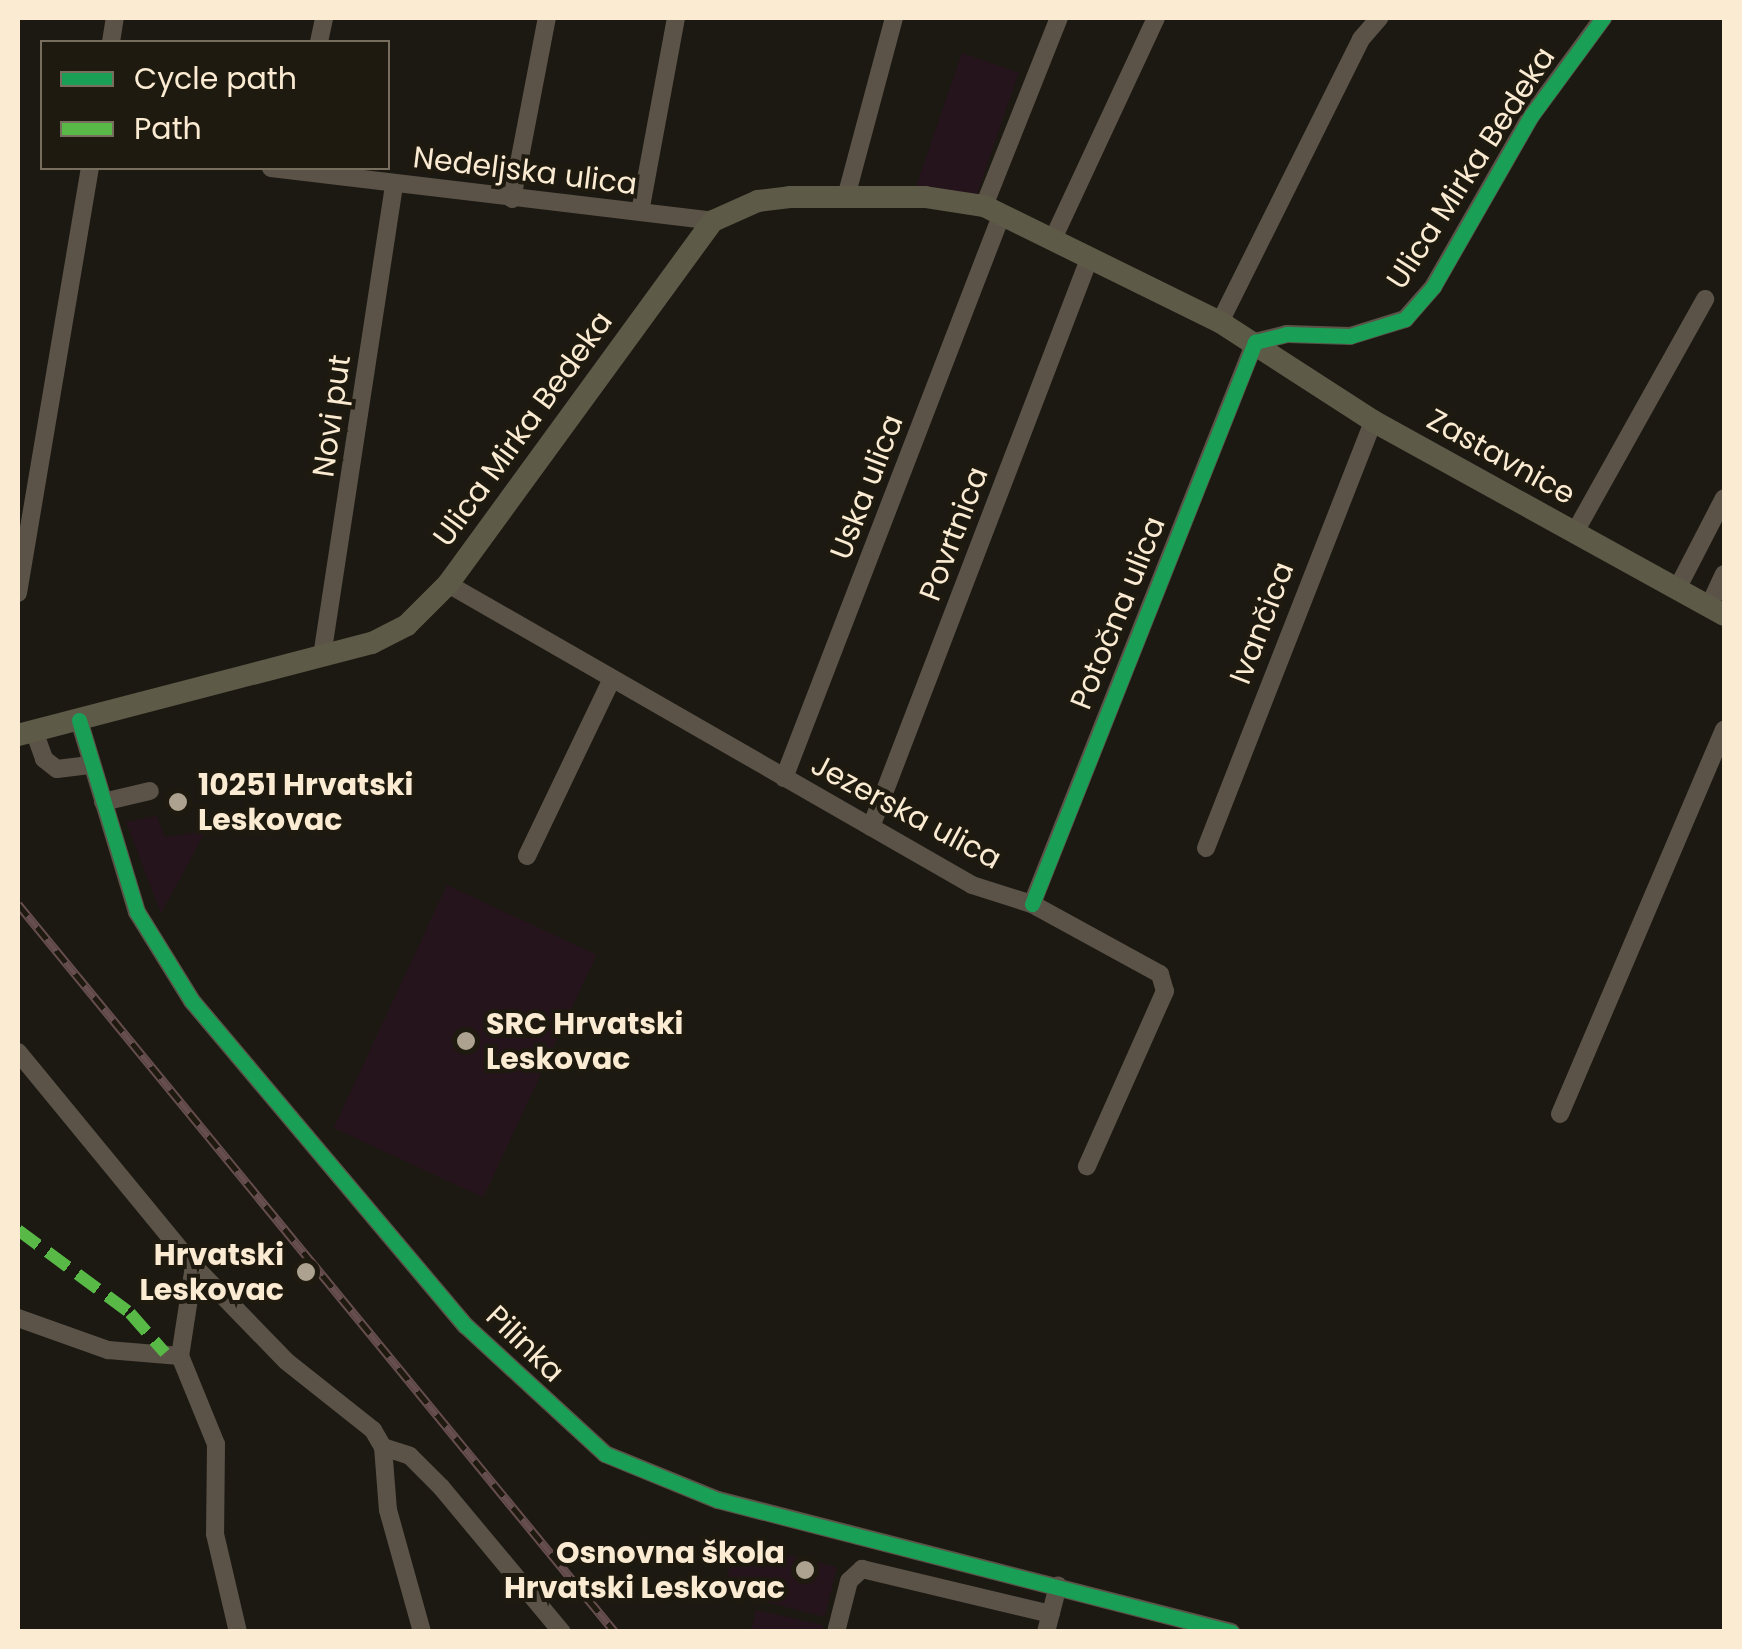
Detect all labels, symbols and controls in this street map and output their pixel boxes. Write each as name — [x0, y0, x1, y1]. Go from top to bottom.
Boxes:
legend — [40, 40, 390, 170]
street label: Ulica Mirka Bedeka — [1379, 40, 1563, 296]
text: Cycle path — [134, 57, 297, 100]
text: Path — [134, 107, 202, 150]
street label: Nedeljska ulica — [411, 139, 639, 203]
street label: Ulica Mirka Bedeka — [426, 305, 620, 553]
street label: Novi put — [306, 353, 358, 479]
street label: Zastavnice — [1421, 402, 1581, 512]
street label: Uska ulica — [823, 410, 911, 564]
street label: Povrtnica — [912, 462, 996, 606]
street label: Potočna ulica — [1063, 511, 1173, 715]
street label: Ivančica — [1222, 557, 1302, 689]
street label: Jezerska ulica — [805, 747, 1007, 877]
place label: 10251 Hrvatski Leskovac — [198, 767, 413, 838]
marker: 10251 Hrvatski Leskovac — [167, 791, 189, 813]
place label: SRC Hrvatski Leskovac — [486, 1006, 683, 1076]
marker: SRC Hrvatski Leskovac — [455, 1030, 477, 1052]
place label: Hrvatski Leskovac — [140, 1237, 284, 1308]
marker: Hrvatski Leskovac — [293, 1259, 319, 1285]
street label: Pilinka — [479, 1298, 571, 1390]
place label: Osnovna škola Hrvatski Leskovac — [504, 1535, 785, 1606]
marker: Osnovna škola Hrvatski Leskovac — [794, 1559, 816, 1581]

